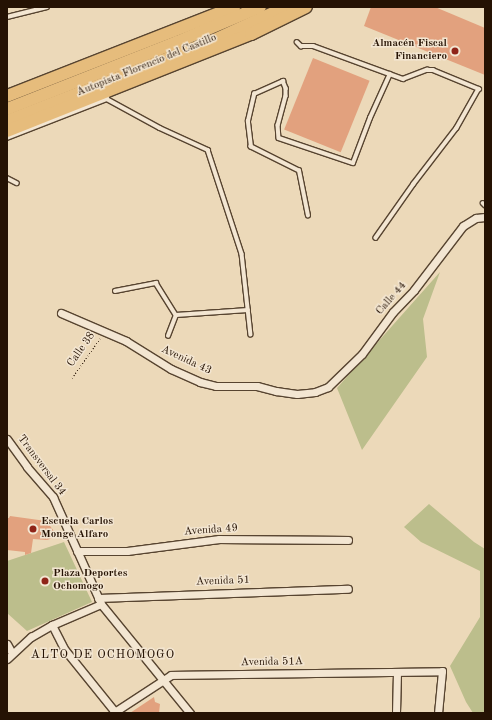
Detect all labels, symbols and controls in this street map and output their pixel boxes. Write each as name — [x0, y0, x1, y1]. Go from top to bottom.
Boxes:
street label: Autopista Florencio del Castillo — [75, 32, 219, 100]
place label: Almacén Fiscal Financiero — [372, 38, 447, 64]
marker: Almacén Fiscal Financiero — [450, 46, 460, 56]
street label: Calle 44 — [374, 280, 410, 318]
street label: Calle 38 — [65, 330, 99, 370]
street label: Avenida 43 — [159, 344, 213, 378]
street label: Transversal 34 — [14, 433, 68, 499]
place label: Escuela Carlos Monge Alfaro — [41, 516, 113, 542]
street label: Avenida 49 — [184, 523, 238, 539]
marker: Escuela Carlos Monge Alfaro — [28, 524, 38, 534]
place label: Plaza Deportes Ochomogo — [53, 568, 127, 594]
street label: Avenida 51 — [196, 574, 250, 590]
marker: Plaza Deportes Ochomogo — [40, 576, 50, 586]
district label: ALTO DE OCHOMOGO — [31, 649, 175, 663]
street label: Avenida 51A — [241, 656, 303, 670]

